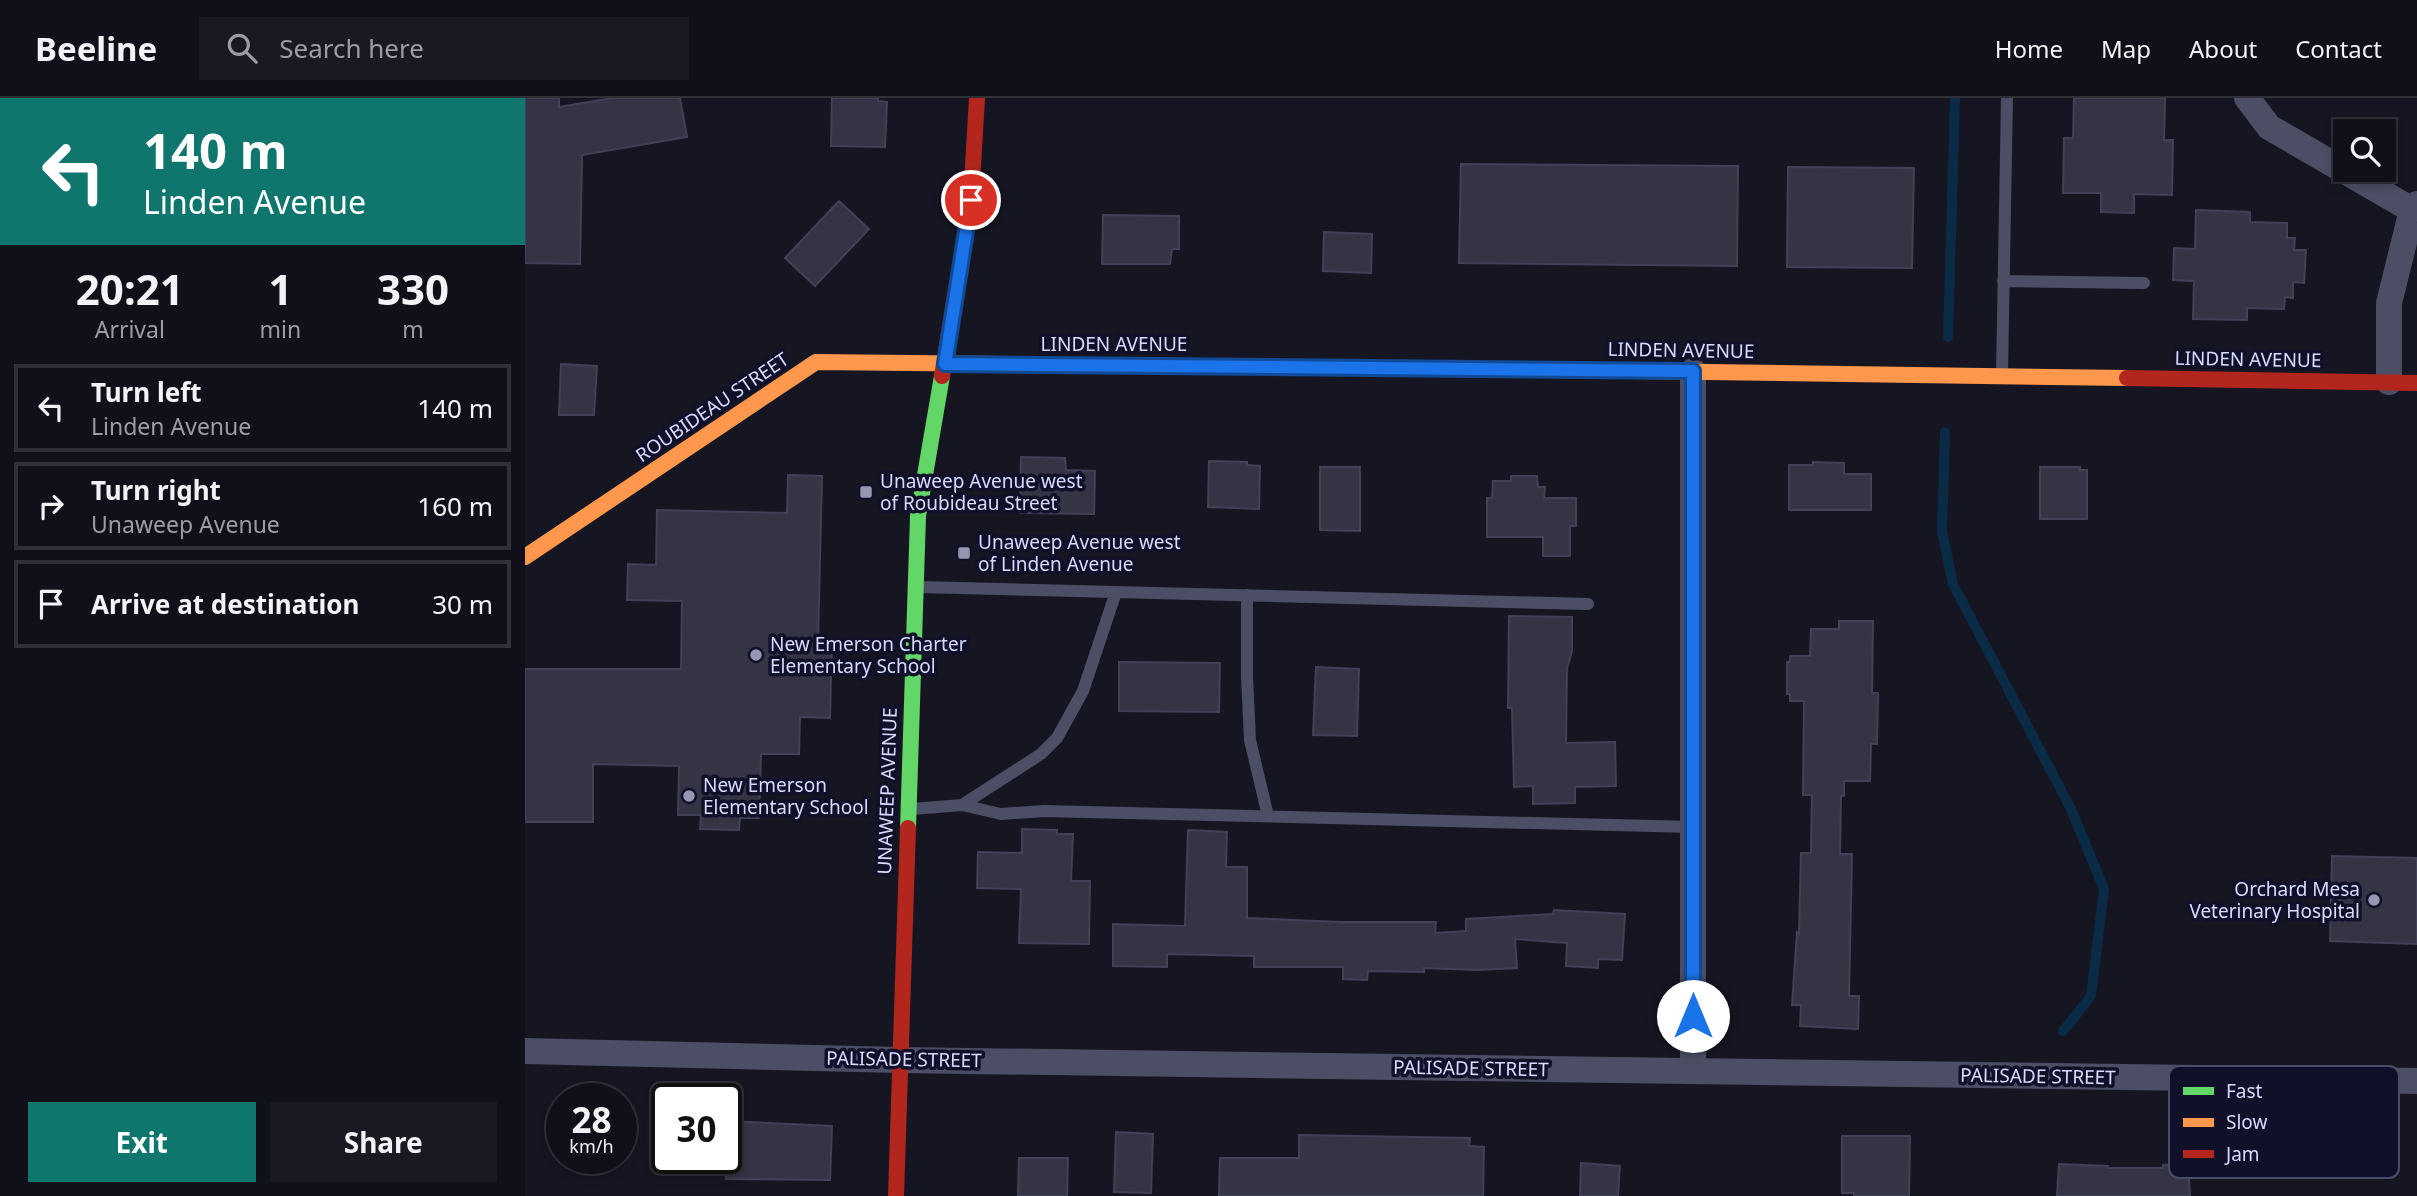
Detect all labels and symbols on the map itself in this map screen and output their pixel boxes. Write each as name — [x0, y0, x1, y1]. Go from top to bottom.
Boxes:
pin — [941, 170, 1001, 230]
street label: LINDEN AVENUE — [1041, 331, 1187, 357]
street label: LINDEN AVENUE — [1607, 336, 1755, 364]
street label: LINDEN AVENUE — [2174, 345, 2322, 373]
street label: ROUBIDEAU STREET — [630, 346, 794, 468]
place label: Unaweep Avenue west of Roubideau Street — [880, 468, 1083, 516]
marker: Unaweep Avenue west of Roubideau Street — [858, 484, 874, 500]
place label: Unaweep Avenue west of Linden Avenue — [978, 529, 1181, 577]
marker: Unaweep Avenue west of Linden Avenue — [956, 545, 972, 561]
place label: New Emerson Charter Elementary School — [770, 631, 967, 679]
marker: New Emerson Charter Elementary School — [748, 647, 764, 663]
street label: UNAWEEP AVENUE — [871, 707, 903, 875]
place label: New Emerson Elementary School — [703, 772, 869, 820]
marker: New Emerson Elementary School — [681, 788, 697, 804]
place label: Orchard Mesa Veterinary Hospital — [2189, 876, 2360, 924]
marker: Orchard Mesa Veterinary Hospital — [2366, 892, 2382, 908]
position arrow — [1656, 979, 1730, 1053]
street label: PALISADE STREET — [826, 1045, 982, 1073]
street label: PALISADE STREET — [1393, 1054, 1549, 1082]
street label: PALISADE STREET — [1960, 1062, 2116, 1090]
legend — [2169, 1066, 2399, 1178]
text: Fast — [2226, 1078, 2263, 1104]
speed limit sign: 30 — [651, 1083, 742, 1174]
text: Slow — [2226, 1109, 2267, 1135]
text: Jam — [2224, 1141, 2260, 1167]

